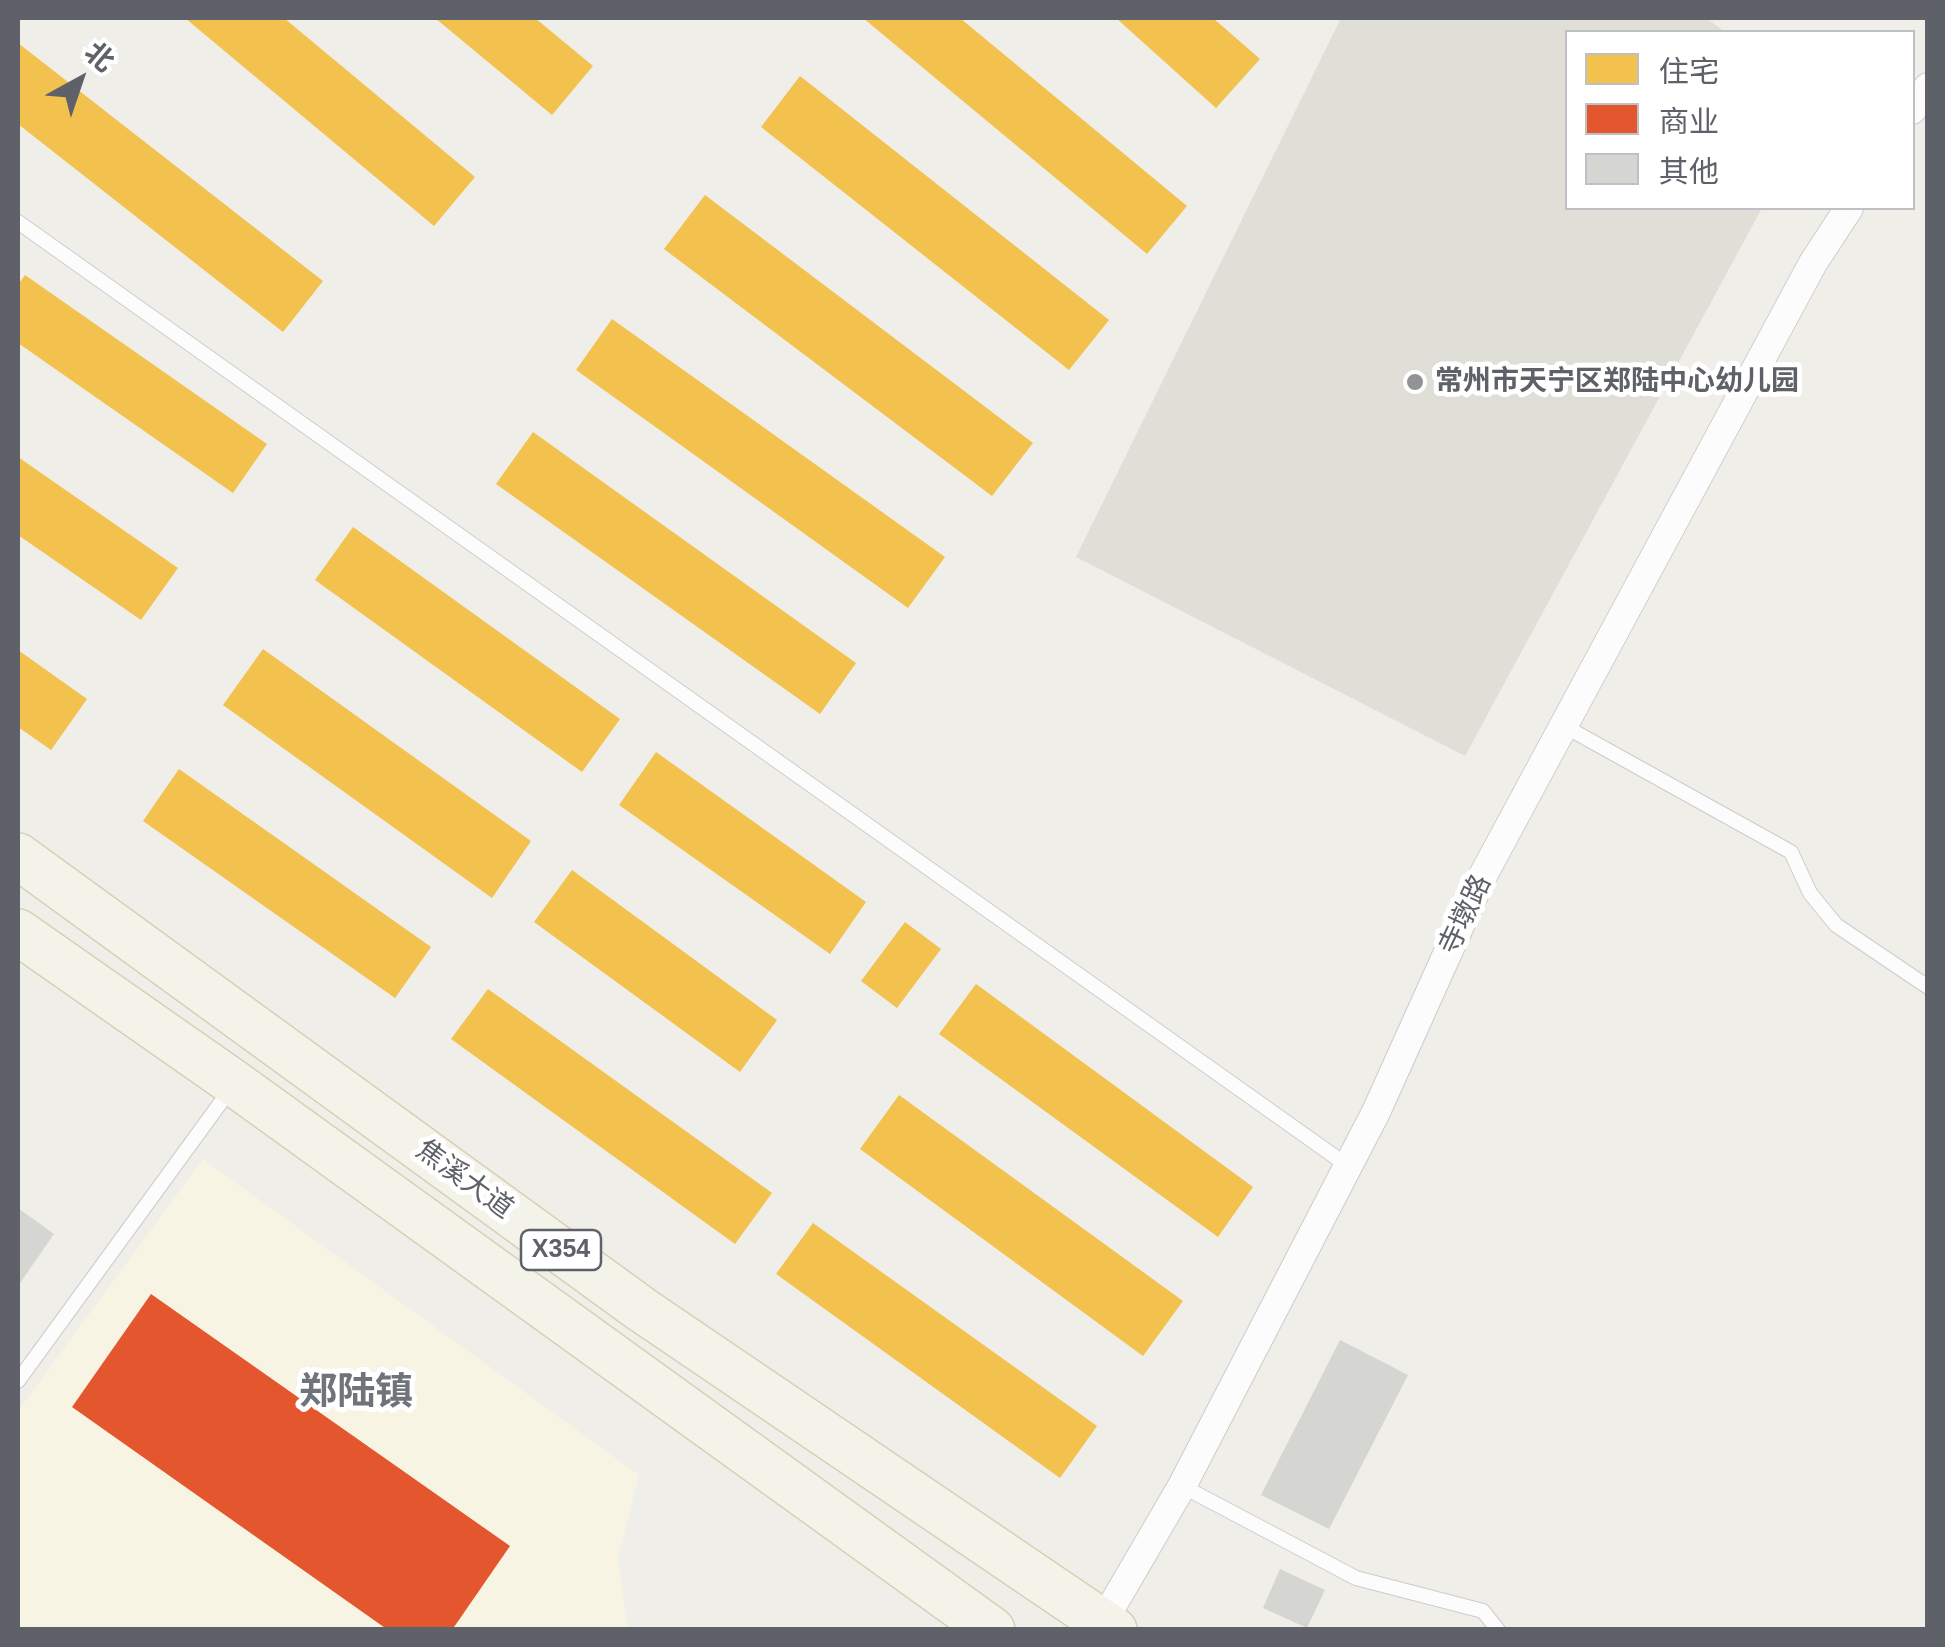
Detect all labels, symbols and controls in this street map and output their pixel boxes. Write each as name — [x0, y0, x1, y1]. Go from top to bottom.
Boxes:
north arrow — [30, 30, 130, 130]
legend — [1565, 30, 1915, 210]
text: 北 — [79, 36, 120, 78]
text: 住宅 — [1659, 55, 1719, 88]
text: 商业 — [1659, 105, 1719, 138]
text: 其他 — [1659, 155, 1719, 188]
place label: 常州市天宁区郑陆中心幼儿园 — [1435, 365, 1799, 399]
marker: 常州市天宁区郑陆中心幼儿园 — [1404, 371, 1426, 393]
street label: 寺墩路 — [1433, 870, 1499, 960]
street label: 焦溪大道 — [409, 1133, 519, 1227]
road number: X354 — [521, 1230, 601, 1270]
district label: 郑陆镇 — [299, 1371, 413, 1417]

